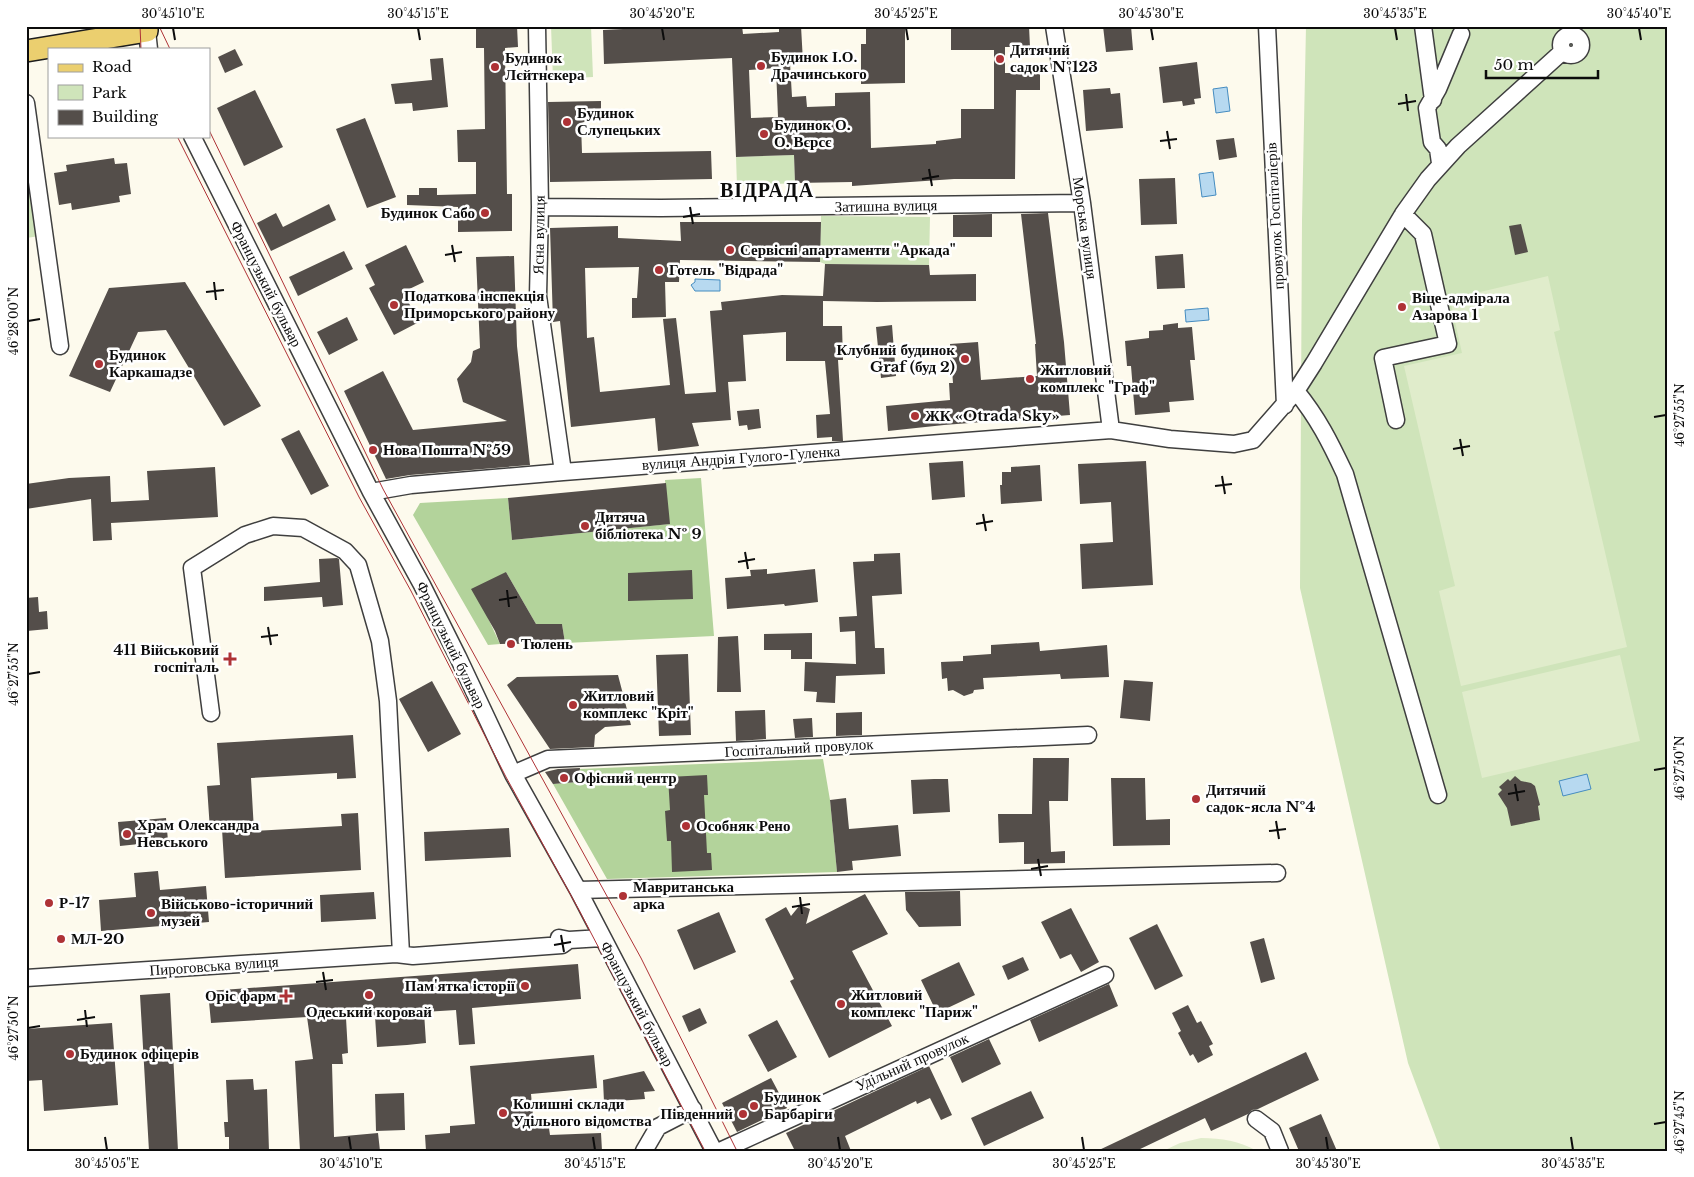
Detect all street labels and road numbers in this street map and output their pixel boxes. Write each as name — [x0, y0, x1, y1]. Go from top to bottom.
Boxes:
street label: провулок Госпіталієрів — [1261, 142, 1288, 290]
street label: Морська вулиця — [1069, 175, 1102, 281]
street label: Ясна вулиця — [528, 195, 549, 275]
street label: Затишна вулиця — [834, 195, 938, 216]
street label: Французький бульвар — [226, 217, 307, 350]
street label: вулиця Андрія Гулого-Гуленка — [641, 441, 841, 474]
street label: Французький бульвар — [412, 578, 491, 712]
street label: Госпітальний провулок — [724, 734, 875, 761]
street label: Французький бульвар — [596, 938, 679, 1070]
street label: Пироговська вулиця — [149, 952, 279, 979]
street label: Удільний провулок — [852, 1028, 972, 1095]

